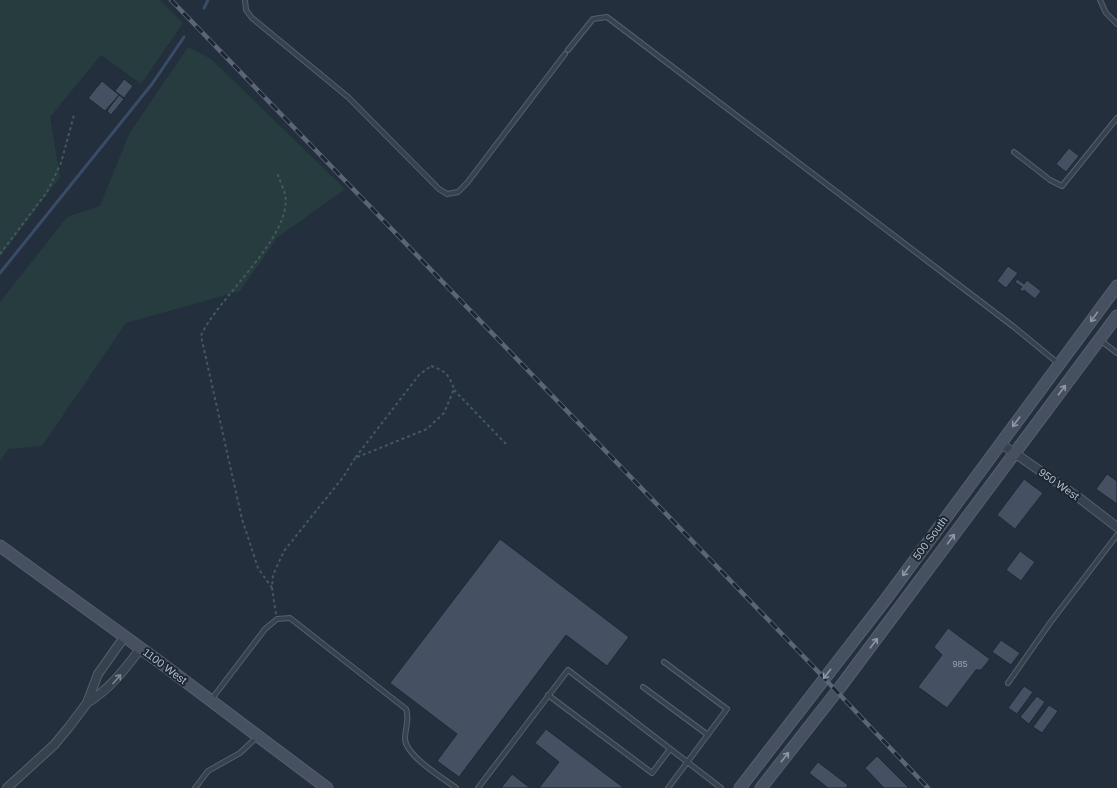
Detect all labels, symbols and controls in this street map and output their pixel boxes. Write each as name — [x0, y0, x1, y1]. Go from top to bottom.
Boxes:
one-way arrow — [1090, 312, 1098, 323]
one-way arrow — [1058, 384, 1066, 395]
one-way arrow — [1012, 416, 1021, 427]
street label: 950 West — [1037, 466, 1081, 502]
street label: 500 South — [910, 514, 950, 562]
one-way arrow — [947, 534, 956, 545]
one-way arrow — [902, 566, 910, 577]
one-way arrow — [869, 638, 878, 649]
street label: 1100 West — [141, 646, 189, 686]
house number: 985 — [952, 659, 968, 669]
one-way arrow — [823, 669, 831, 680]
one-way arrow — [112, 674, 121, 684]
one-way arrow — [781, 751, 789, 762]

